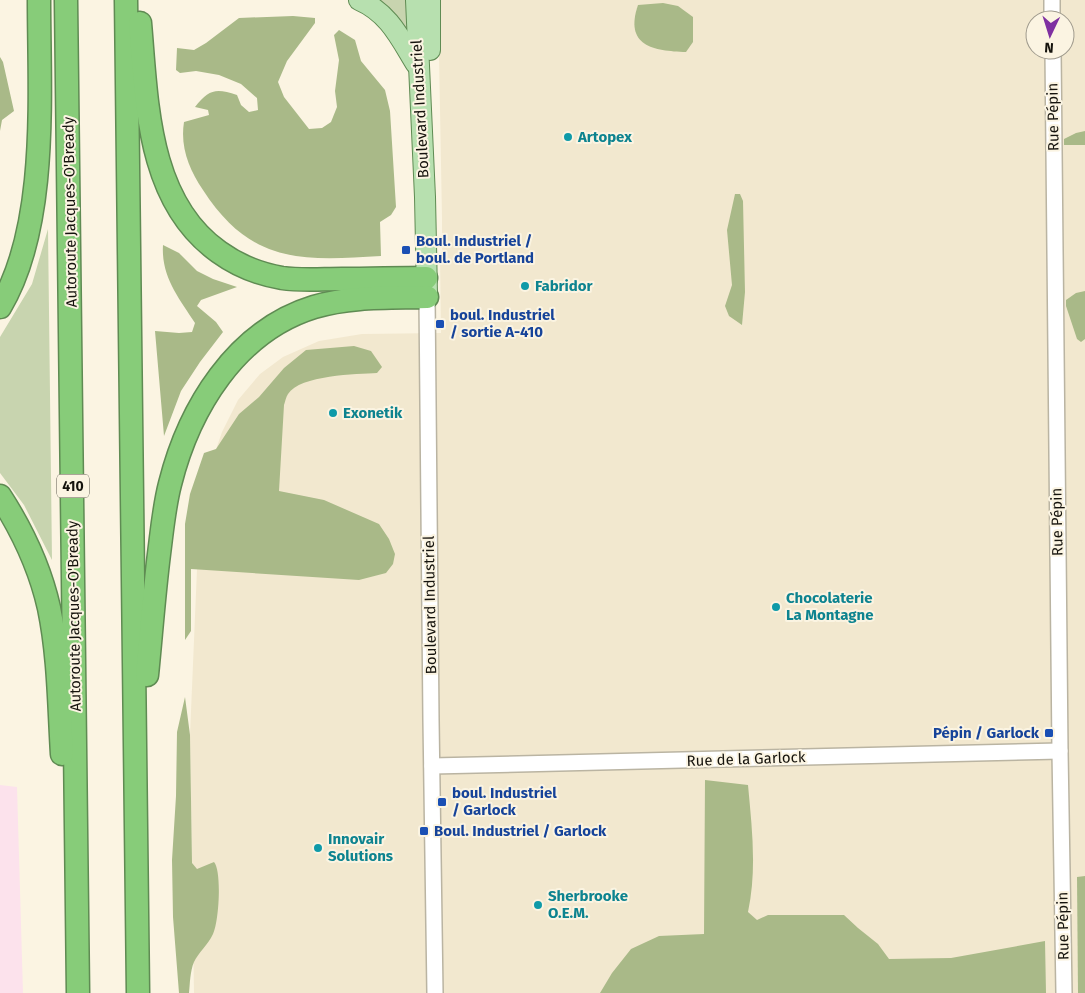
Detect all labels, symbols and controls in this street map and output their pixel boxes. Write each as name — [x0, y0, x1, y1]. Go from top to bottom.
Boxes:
north arrow — [1025, 10, 1075, 60]
street label: Boulevard Industriel — [407, 39, 433, 179]
text: N — [1044, 39, 1054, 56]
street label: Rue Pépin — [1043, 83, 1063, 151]
street label: Autoroute Jacques-O'Bready — [59, 116, 81, 307]
place label: Artopex — [577, 128, 632, 146]
marker: Artopex — [562, 131, 574, 143]
place label: Boul. Industriel / boul. de Portland — [416, 232, 534, 267]
marker: Boul. Industriel / boul. de Portland — [400, 244, 412, 256]
place label: Fabridor — [535, 277, 594, 295]
marker: Fabridor — [519, 280, 531, 292]
place label: boul. Industriel / sortie A-410 — [450, 306, 555, 341]
marker: boul. Industriel / sortie A-410 — [434, 318, 446, 330]
place label: Exonetik — [343, 404, 403, 422]
marker: Exonetik — [327, 407, 339, 419]
road number: 410 — [57, 474, 89, 498]
street label: Rue Pépin — [1047, 488, 1067, 556]
street label: Autoroute Jacques-O'Bready — [63, 520, 85, 711]
street label: Boulevard Industriel — [420, 535, 440, 674]
place label: Chocolaterie La Montagne — [786, 589, 873, 624]
marker: Chocolaterie La Montagne — [770, 601, 782, 613]
place label: Pépin / Garlock — [933, 724, 1040, 742]
marker: Pépin / Garlock — [1043, 727, 1055, 739]
street label: Rue de la Garlock — [686, 748, 806, 770]
place label: boul. Industriel / Garlock — [452, 784, 557, 819]
marker: boul. Industriel / Garlock — [436, 796, 448, 808]
place label: Boul. Industriel / Garlock — [434, 822, 607, 840]
marker: Boul. Industriel / Garlock — [418, 825, 430, 837]
place label: Innovair Solutions — [328, 830, 393, 865]
marker: Innovair Solutions — [312, 842, 324, 854]
place label: Sherbrooke O.E.M. — [548, 887, 628, 922]
street label: Rue Pépin — [1053, 892, 1073, 960]
marker: Sherbrooke O.E.M. — [532, 899, 544, 911]

